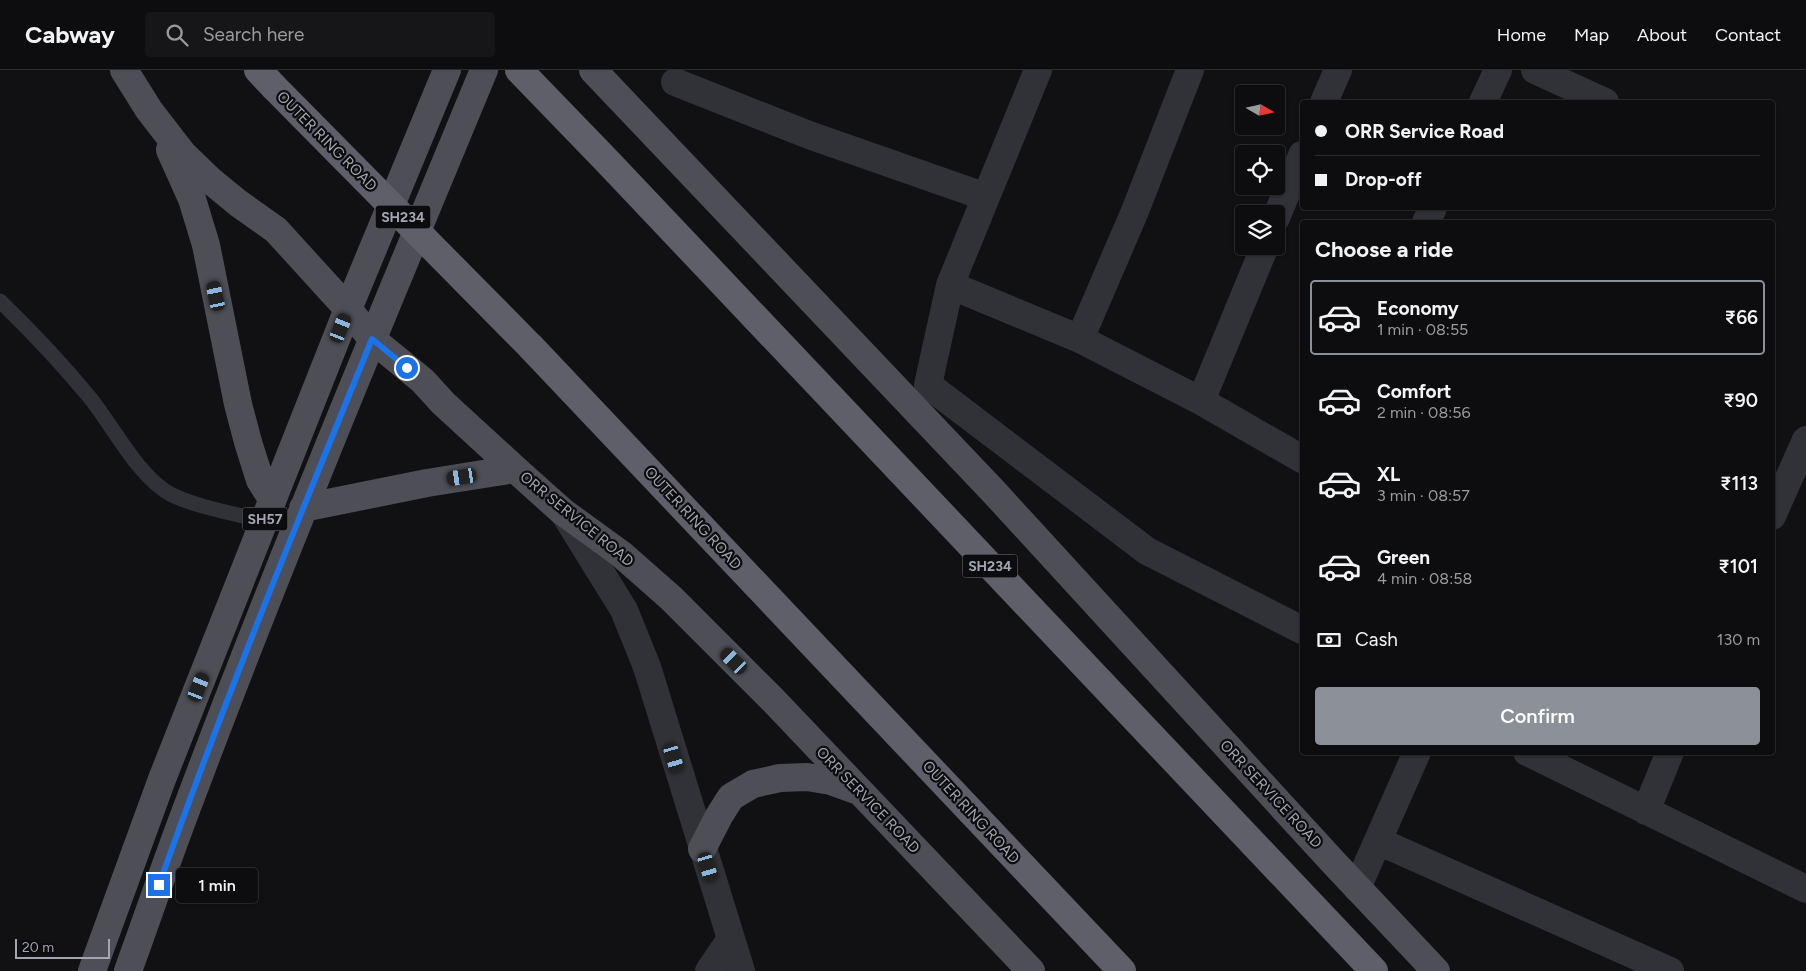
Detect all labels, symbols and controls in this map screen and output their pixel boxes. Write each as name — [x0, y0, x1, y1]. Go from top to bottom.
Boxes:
search box — [145, 12, 495, 57]
text: Cabway — [25, 20, 115, 49]
icon: search — [163, 21, 191, 49]
text: Search here — [203, 23, 304, 46]
text: Home — [1497, 24, 1546, 46]
text: Map — [1574, 24, 1609, 46]
text: About — [1637, 24, 1687, 46]
text: Contact — [1715, 24, 1781, 46]
north arrow — [1235, 85, 1285, 135]
map controls — [1235, 85, 1285, 255]
street label: OUTER RING ROAD — [273, 87, 381, 195]
text: ORR Service Road — [1345, 120, 1504, 143]
button: locate — [1235, 145, 1285, 195]
text: Drop-off — [1345, 168, 1422, 191]
button: layers — [1235, 205, 1285, 255]
road number: SH234 — [376, 206, 430, 228]
text: Choose a ride — [1315, 236, 1453, 263]
car — [205, 280, 226, 312]
icon: car — [1317, 295, 1362, 340]
text: Economy — [1377, 297, 1459, 320]
text: ₹66 — [1725, 306, 1758, 329]
car — [328, 311, 353, 345]
text: 1 min · 08:55 — [1377, 320, 1468, 339]
route start — [396, 357, 418, 379]
icon: car — [1317, 378, 1362, 423]
text: Comfort — [1377, 380, 1452, 403]
text: ₹90 — [1723, 389, 1758, 412]
text: 2 min · 08:56 — [1377, 403, 1471, 422]
icon: car — [1317, 461, 1362, 506]
street label: OUTER RING ROAD — [641, 463, 745, 573]
text: XL — [1377, 463, 1400, 486]
car — [446, 467, 477, 487]
street label: ORR SERVICE ROAD — [517, 468, 637, 570]
text: ₹113 — [1720, 472, 1758, 495]
text: 3 min · 08:57 — [1377, 486, 1470, 505]
road number: SH57 — [242, 508, 288, 530]
icon: car — [1317, 544, 1362, 589]
text: Green — [1377, 546, 1430, 569]
road number: SH234 — [962, 554, 1018, 578]
text: ₹101 — [1718, 555, 1758, 578]
text: 4 min · 08:58 — [1377, 569, 1472, 588]
icon: cash — [1315, 626, 1343, 654]
text: Cash — [1355, 628, 1398, 651]
text: 130 m — [1717, 630, 1760, 649]
car — [718, 645, 749, 677]
car — [186, 670, 211, 704]
button: Confirm — [1315, 687, 1760, 745]
street label: ORR SERVICE ROAD — [1216, 736, 1326, 852]
car — [662, 741, 685, 775]
street label: ORR SERVICE ROAD — [813, 743, 923, 857]
street label: OUTER RING ROAD — [919, 757, 1023, 867]
car — [696, 850, 719, 884]
callout: 1 min — [176, 868, 259, 902]
route end — [148, 874, 170, 896]
text: 1 min — [198, 876, 236, 895]
scale bar — [15, 936, 110, 959]
text: 20 m — [22, 939, 54, 956]

